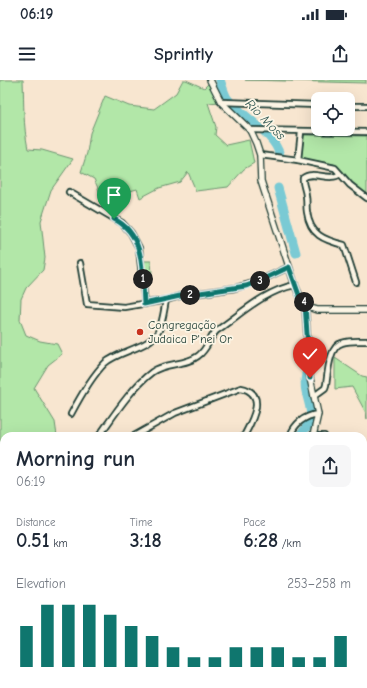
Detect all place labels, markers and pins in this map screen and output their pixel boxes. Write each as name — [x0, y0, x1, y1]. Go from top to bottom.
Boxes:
pin — [97, 178, 131, 219]
pin: 1 — [133, 269, 153, 289]
pin: 3 — [250, 271, 270, 291]
pin: 2 — [180, 285, 200, 305]
pin: 4 — [294, 292, 314, 312]
place label: Congregação Judaica P'nei Or — [148, 318, 232, 346]
marker: Congregação Judaica P'nei Or — [135, 327, 145, 337]
pin — [293, 337, 327, 378]

